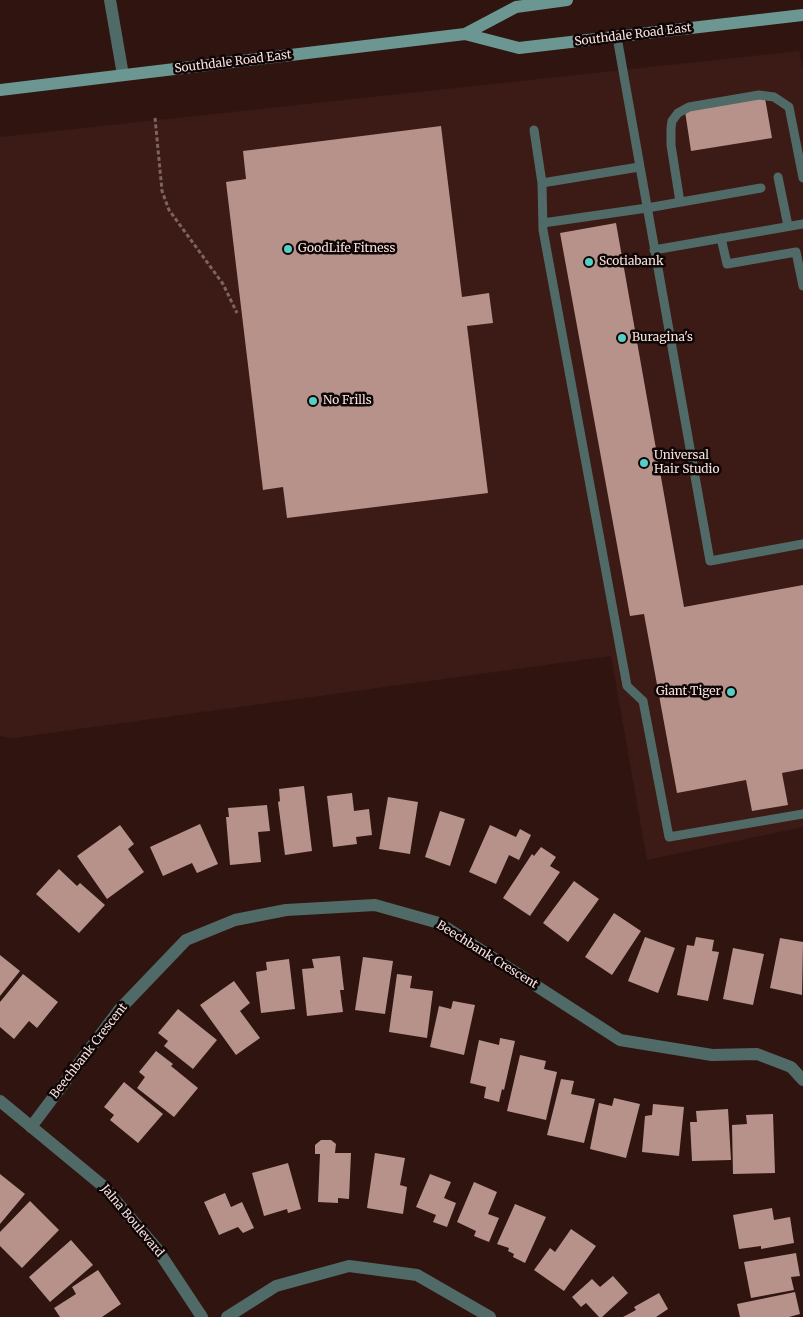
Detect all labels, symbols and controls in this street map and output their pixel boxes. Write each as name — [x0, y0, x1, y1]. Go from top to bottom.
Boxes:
street label: Southdale Road East — [574, 21, 692, 49]
street label: Southdale Road East — [174, 48, 292, 76]
place label: GoodLife Fitness — [298, 242, 395, 256]
marker: GoodLife Fitness — [282, 243, 294, 255]
place label: Scotiabank — [599, 255, 664, 269]
marker: Scotiabank — [583, 256, 595, 268]
place label: Buragina's — [632, 331, 693, 345]
marker: Buragina's — [616, 332, 628, 344]
place label: No Frills — [323, 394, 372, 408]
marker: No Frills — [307, 395, 319, 407]
place label: Universal Hair Studio — [654, 449, 719, 477]
marker: Universal Hair Studio — [638, 457, 650, 469]
place label: Giant Tiger — [656, 685, 721, 699]
marker: Giant Tiger — [725, 686, 737, 698]
street label: Beechbank Crescent — [434, 918, 540, 992]
street label: Beechbank Crescent — [47, 1001, 131, 1101]
street label: Jalna Boulevard — [98, 1182, 166, 1260]

